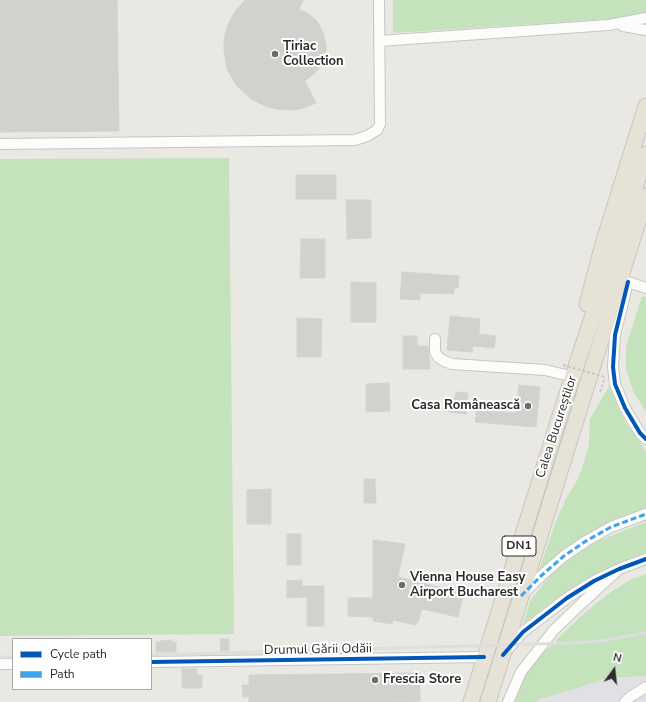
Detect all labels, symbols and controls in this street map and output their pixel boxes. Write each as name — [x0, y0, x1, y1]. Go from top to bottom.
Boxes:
place label: Țiriac Collection — [283, 39, 344, 70]
marker: Țiriac Collection — [270, 49, 280, 59]
street label: Calea Bucureștilor — [533, 374, 581, 480]
place label: Casa Românească — [411, 398, 520, 414]
marker: Casa Românească — [523, 401, 533, 411]
road number: DN1 — [502, 536, 536, 556]
place label: Vienna House Easy Airport Bucharest — [410, 570, 525, 601]
marker: Vienna House Easy Airport Bucharest — [397, 580, 407, 590]
legend — [12, 638, 152, 690]
street label: Drumul Gării Odăii — [264, 641, 372, 659]
text: Cycle path — [50, 646, 107, 662]
north arrow — [594, 650, 634, 690]
text: N — [611, 650, 623, 666]
text: Path — [50, 666, 75, 682]
place label: Frescia Store — [383, 672, 461, 688]
marker: Frescia Store — [370, 675, 380, 685]

